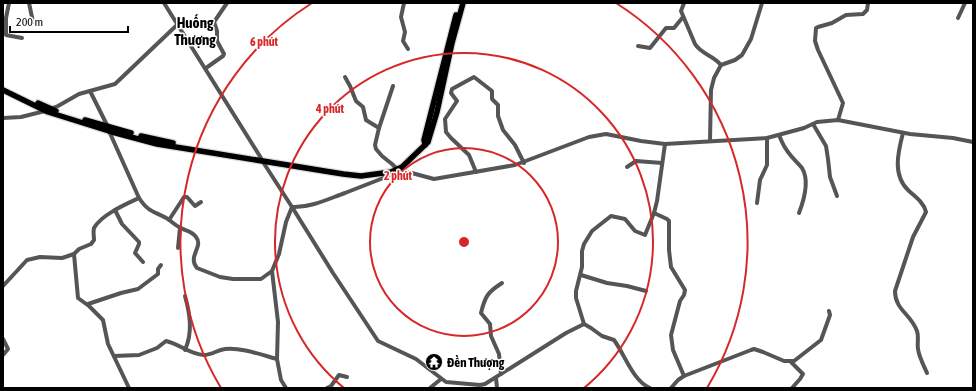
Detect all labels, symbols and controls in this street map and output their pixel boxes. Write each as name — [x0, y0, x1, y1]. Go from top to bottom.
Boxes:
scale bar — [10, 8, 128, 34]
district label: Huống Thượng — [174, 14, 216, 48]
text: 200 m — [16, 15, 43, 29]
text: 6 phút — [250, 35, 279, 49]
text: 4 phút — [315, 102, 345, 116]
text: 2 phút — [384, 169, 413, 183]
centre of rings — [457, 235, 471, 249]
temple icon: Đền Thượng — [424, 352, 444, 372]
place label: Đền Thượng — [447, 355, 505, 370]

